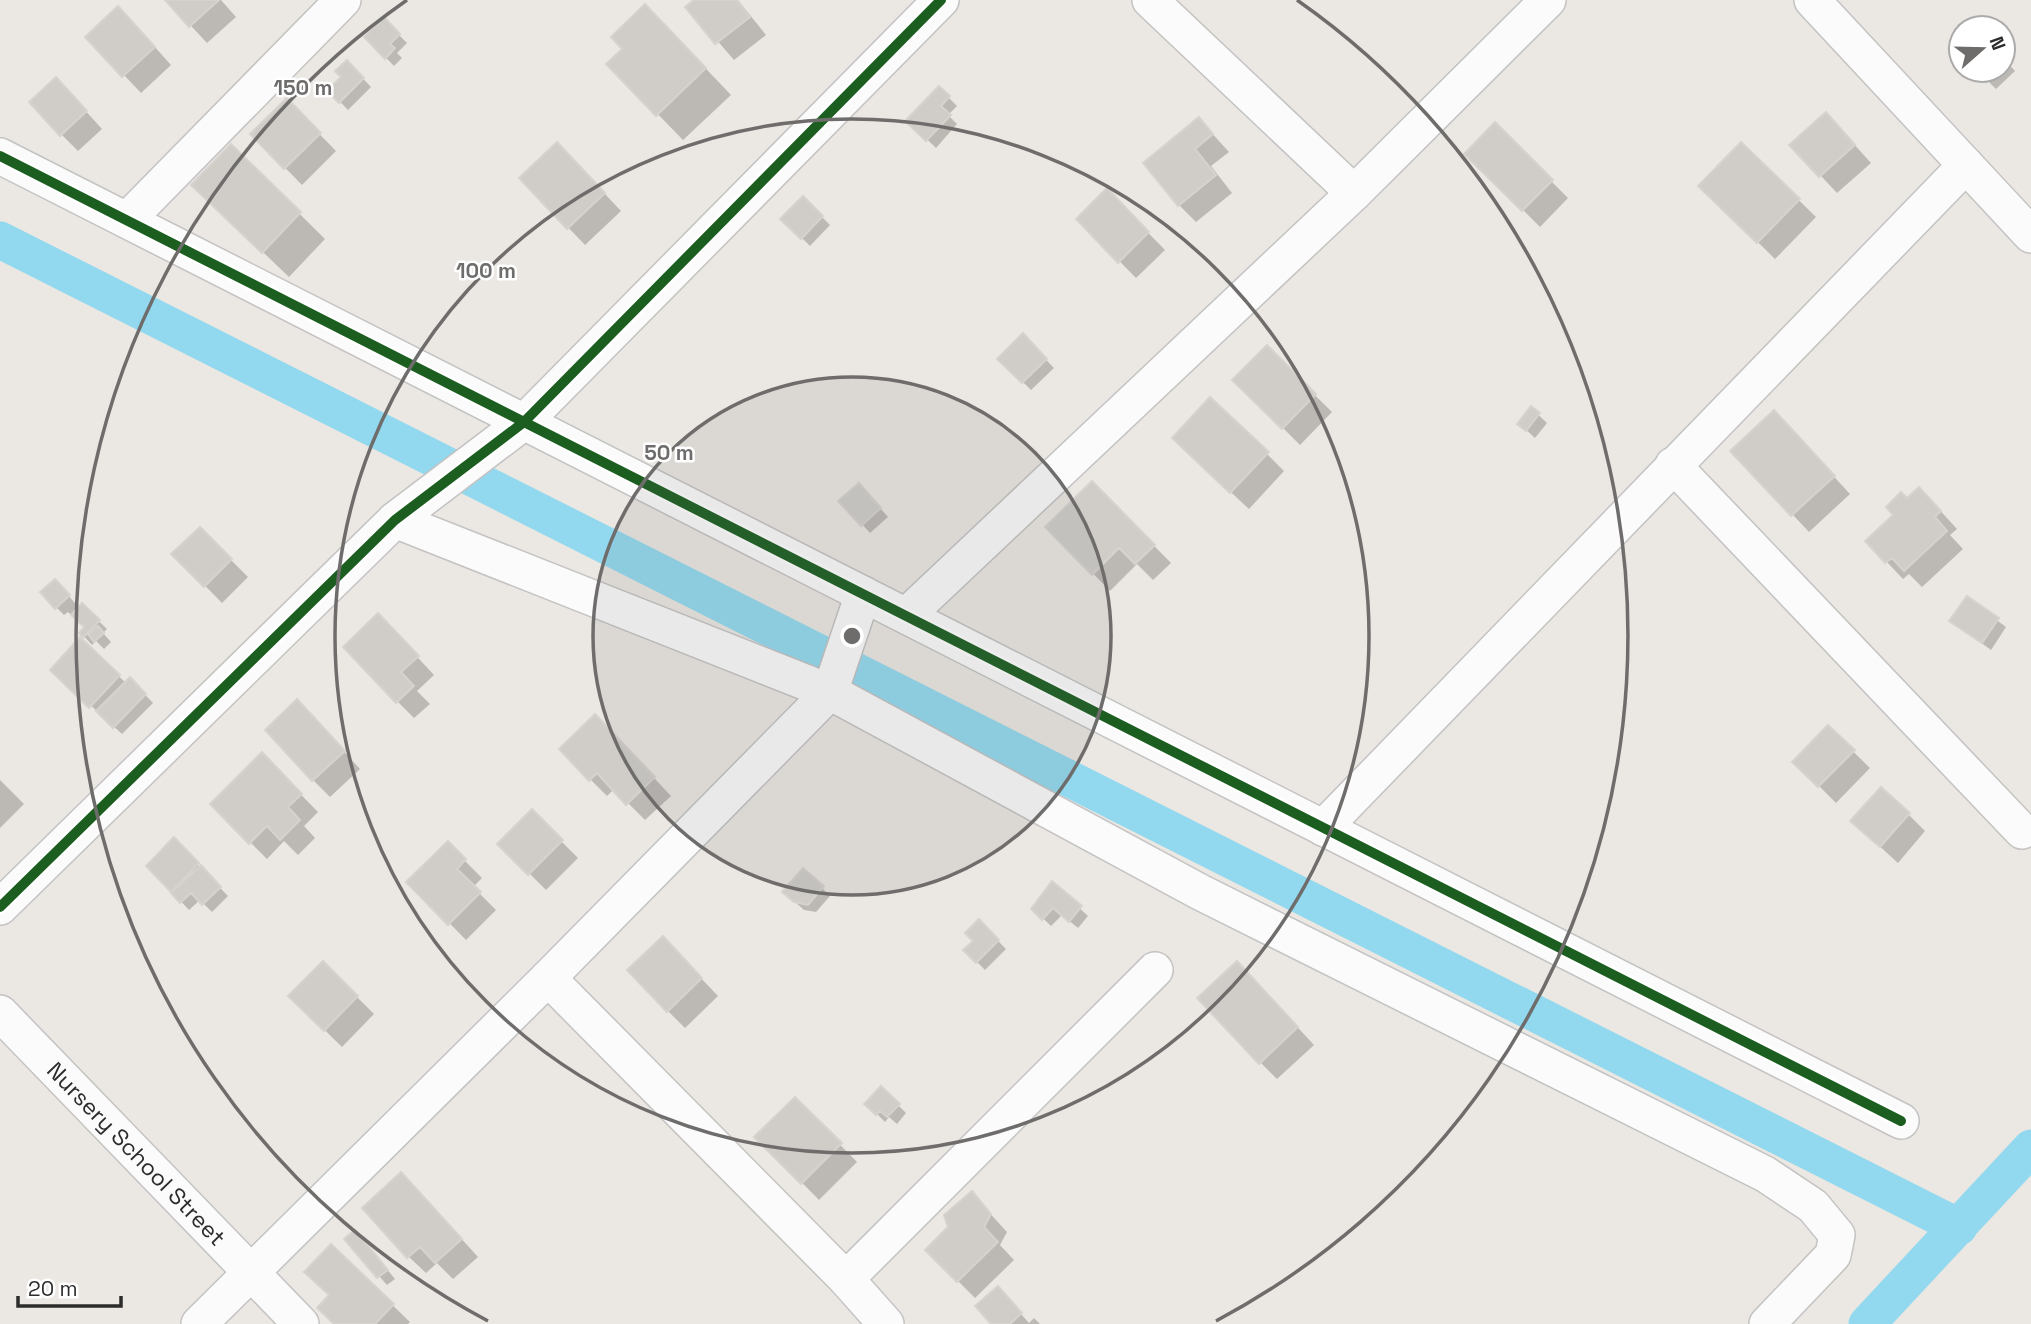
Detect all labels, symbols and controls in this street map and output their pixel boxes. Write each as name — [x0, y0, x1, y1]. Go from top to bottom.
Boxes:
north arrow — [1947, 14, 2017, 84]
text: N — [1984, 33, 2011, 54]
text: 150 m — [274, 74, 332, 101]
text: 100 m — [456, 257, 516, 284]
text: 50 m — [644, 439, 694, 466]
centre of rings — [840, 624, 864, 648]
street label: Nursery School Street — [40, 1056, 232, 1252]
scale bar — [18, 1264, 121, 1308]
text: 20 m — [28, 1275, 78, 1302]

